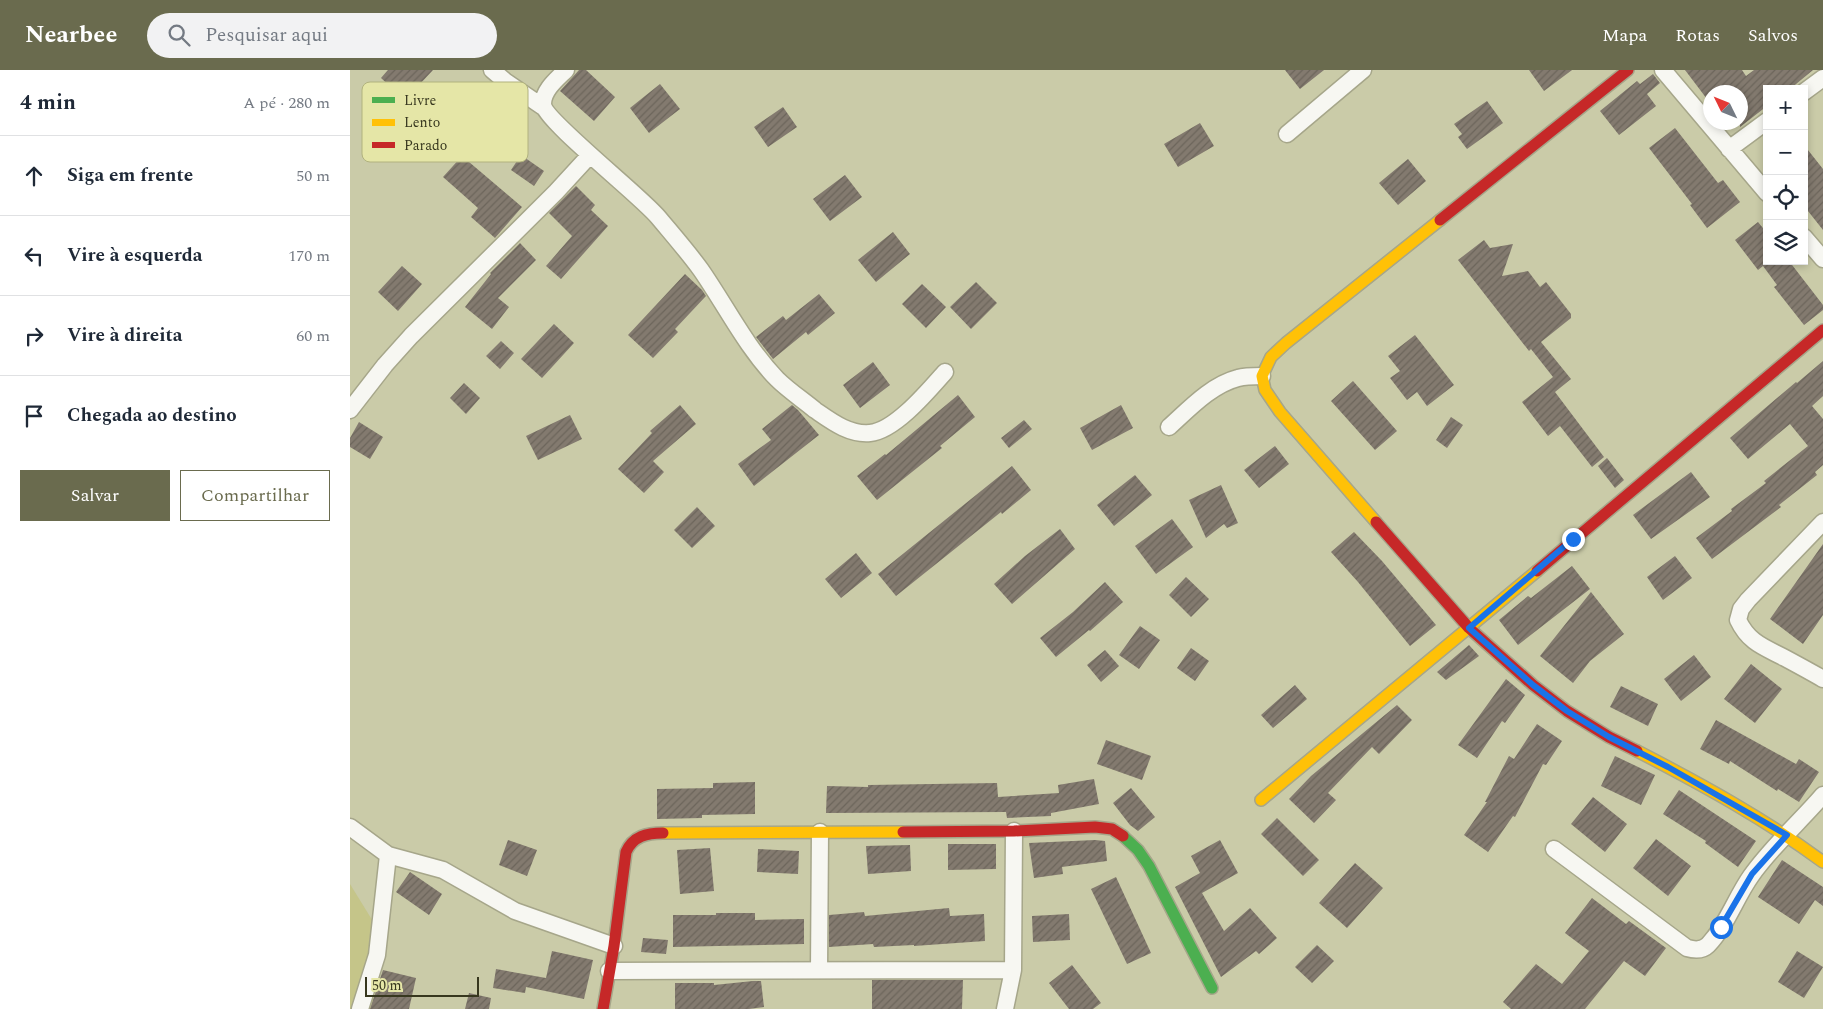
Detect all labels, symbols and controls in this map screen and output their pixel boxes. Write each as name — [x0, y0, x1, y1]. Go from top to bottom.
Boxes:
search box — [147, 13, 497, 58]
text: Nearbee — [25, 17, 117, 53]
icon: search — [165, 21, 193, 49]
text: Pesquisar aqui — [205, 21, 328, 50]
text: Mapa — [1602, 22, 1647, 49]
text: Rotas — [1675, 22, 1720, 49]
text: Salvos — [1748, 22, 1798, 49]
legend — [362, 82, 528, 162]
north arrow — [1703, 85, 1748, 130]
map controls — [1763, 85, 1808, 265]
button: + — [1763, 85, 1808, 130]
text: 4 min — [20, 87, 76, 119]
text: Livre — [404, 90, 437, 111]
text: A pé · 280 m — [243, 91, 330, 115]
text: Lento — [404, 112, 440, 133]
button: − — [1763, 130, 1808, 175]
text: Parado — [404, 135, 447, 156]
text: Siga em frente — [67, 161, 193, 190]
icon: ahead — [20, 162, 48, 190]
text: 50 m — [296, 164, 330, 188]
button: locate — [1763, 175, 1808, 220]
button: layers — [1763, 220, 1808, 265]
text: Vire à esquerda — [67, 241, 203, 270]
icon: left — [20, 242, 48, 270]
text: 170 m — [288, 244, 330, 268]
text: Vire à direita — [67, 321, 183, 350]
icon: right — [20, 322, 48, 350]
text: 60 m — [296, 324, 330, 348]
text: Chegada ao destino — [67, 401, 237, 430]
icon: arrive — [20, 402, 48, 430]
button: Salvar — [20, 470, 170, 521]
button: Compartilhar — [180, 470, 330, 521]
route end — [1562, 528, 1585, 551]
route start — [1710, 916, 1733, 939]
scale bar — [365, 974, 479, 997]
text: 50 m — [372, 975, 402, 996]

